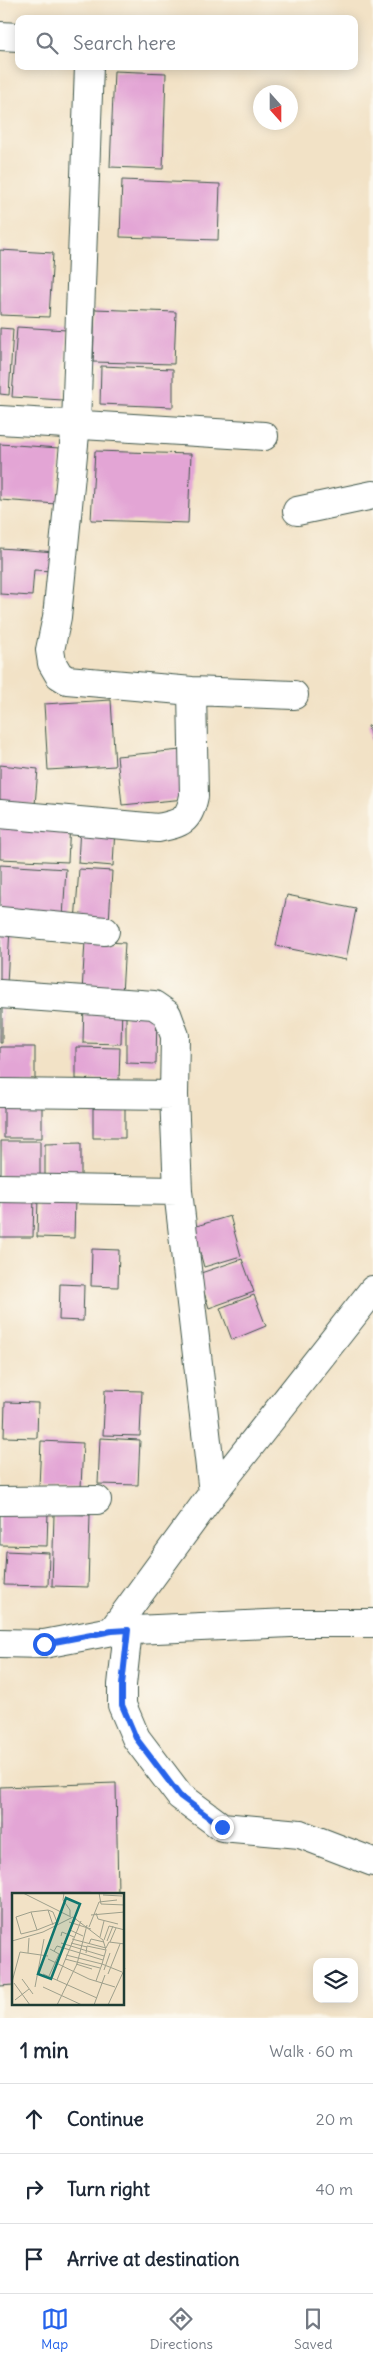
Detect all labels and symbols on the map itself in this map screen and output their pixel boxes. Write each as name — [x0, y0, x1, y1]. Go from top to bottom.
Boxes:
north arrow — [253, 85, 298, 130]
route start — [33, 1633, 56, 1656]
route end — [211, 1816, 234, 1839]
inset map — [12, 1893, 125, 2006]

